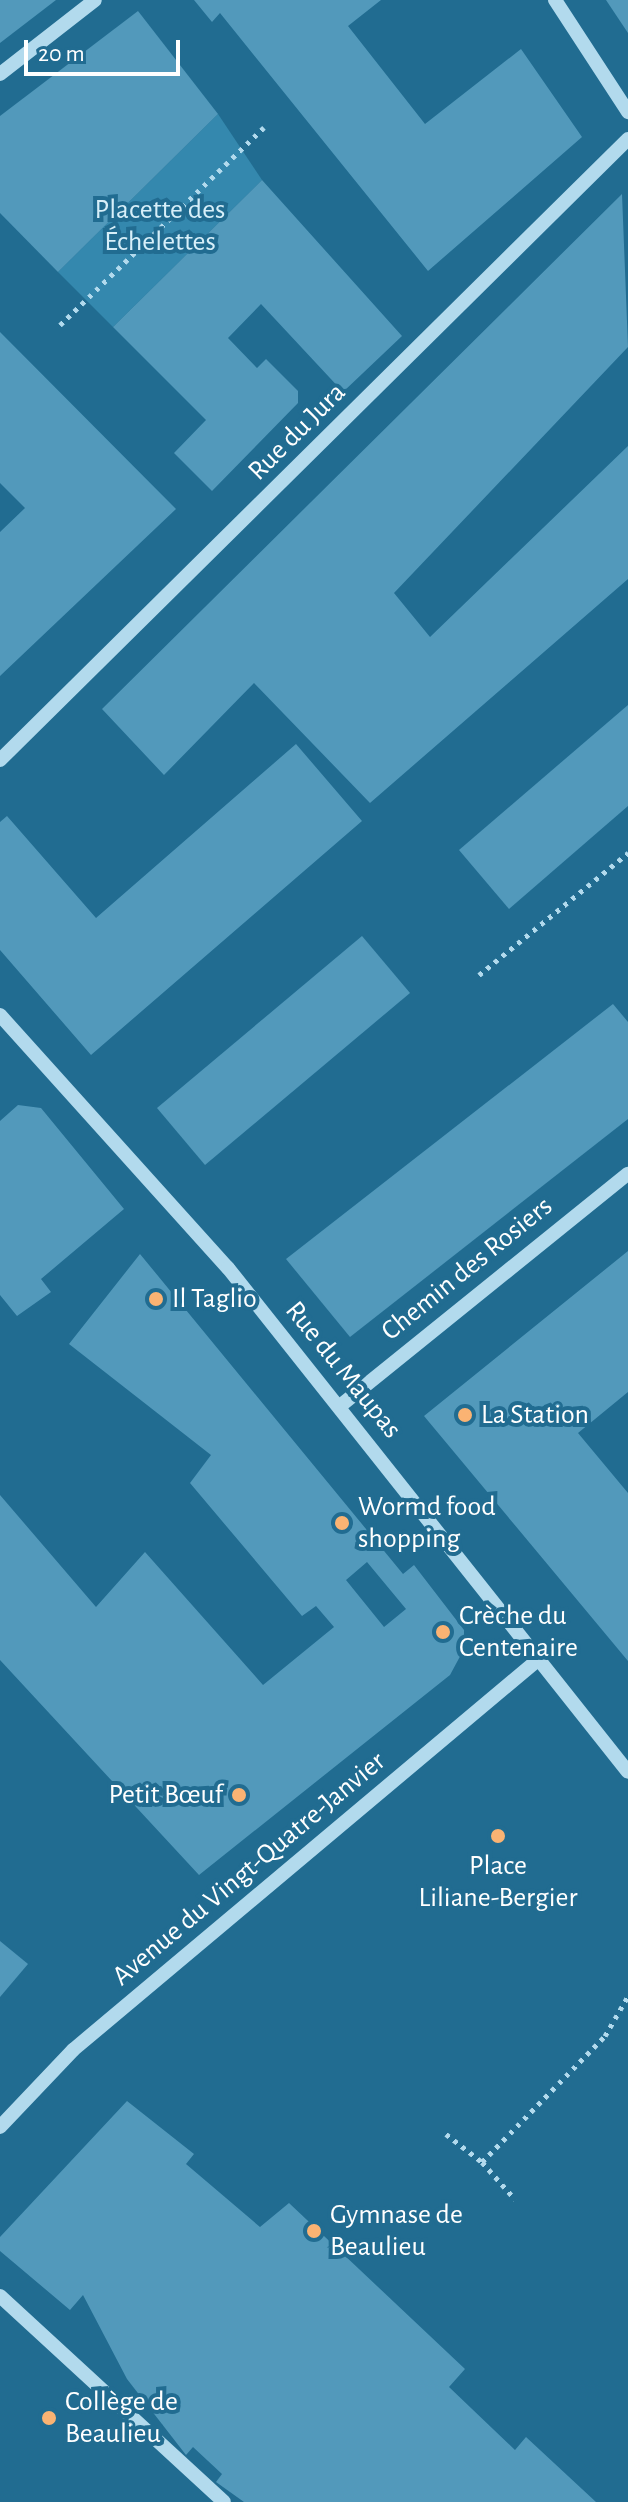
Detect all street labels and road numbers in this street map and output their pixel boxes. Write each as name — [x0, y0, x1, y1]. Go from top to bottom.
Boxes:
street label: Rue du Jura — [241, 376, 353, 488]
street label: Chemin des Rosiers — [375, 1190, 559, 1348]
street label: Rue du Maupas — [277, 1295, 409, 1445]
street label: Avenue du Vingt-Quatre-Janvier — [106, 1745, 392, 1993]

